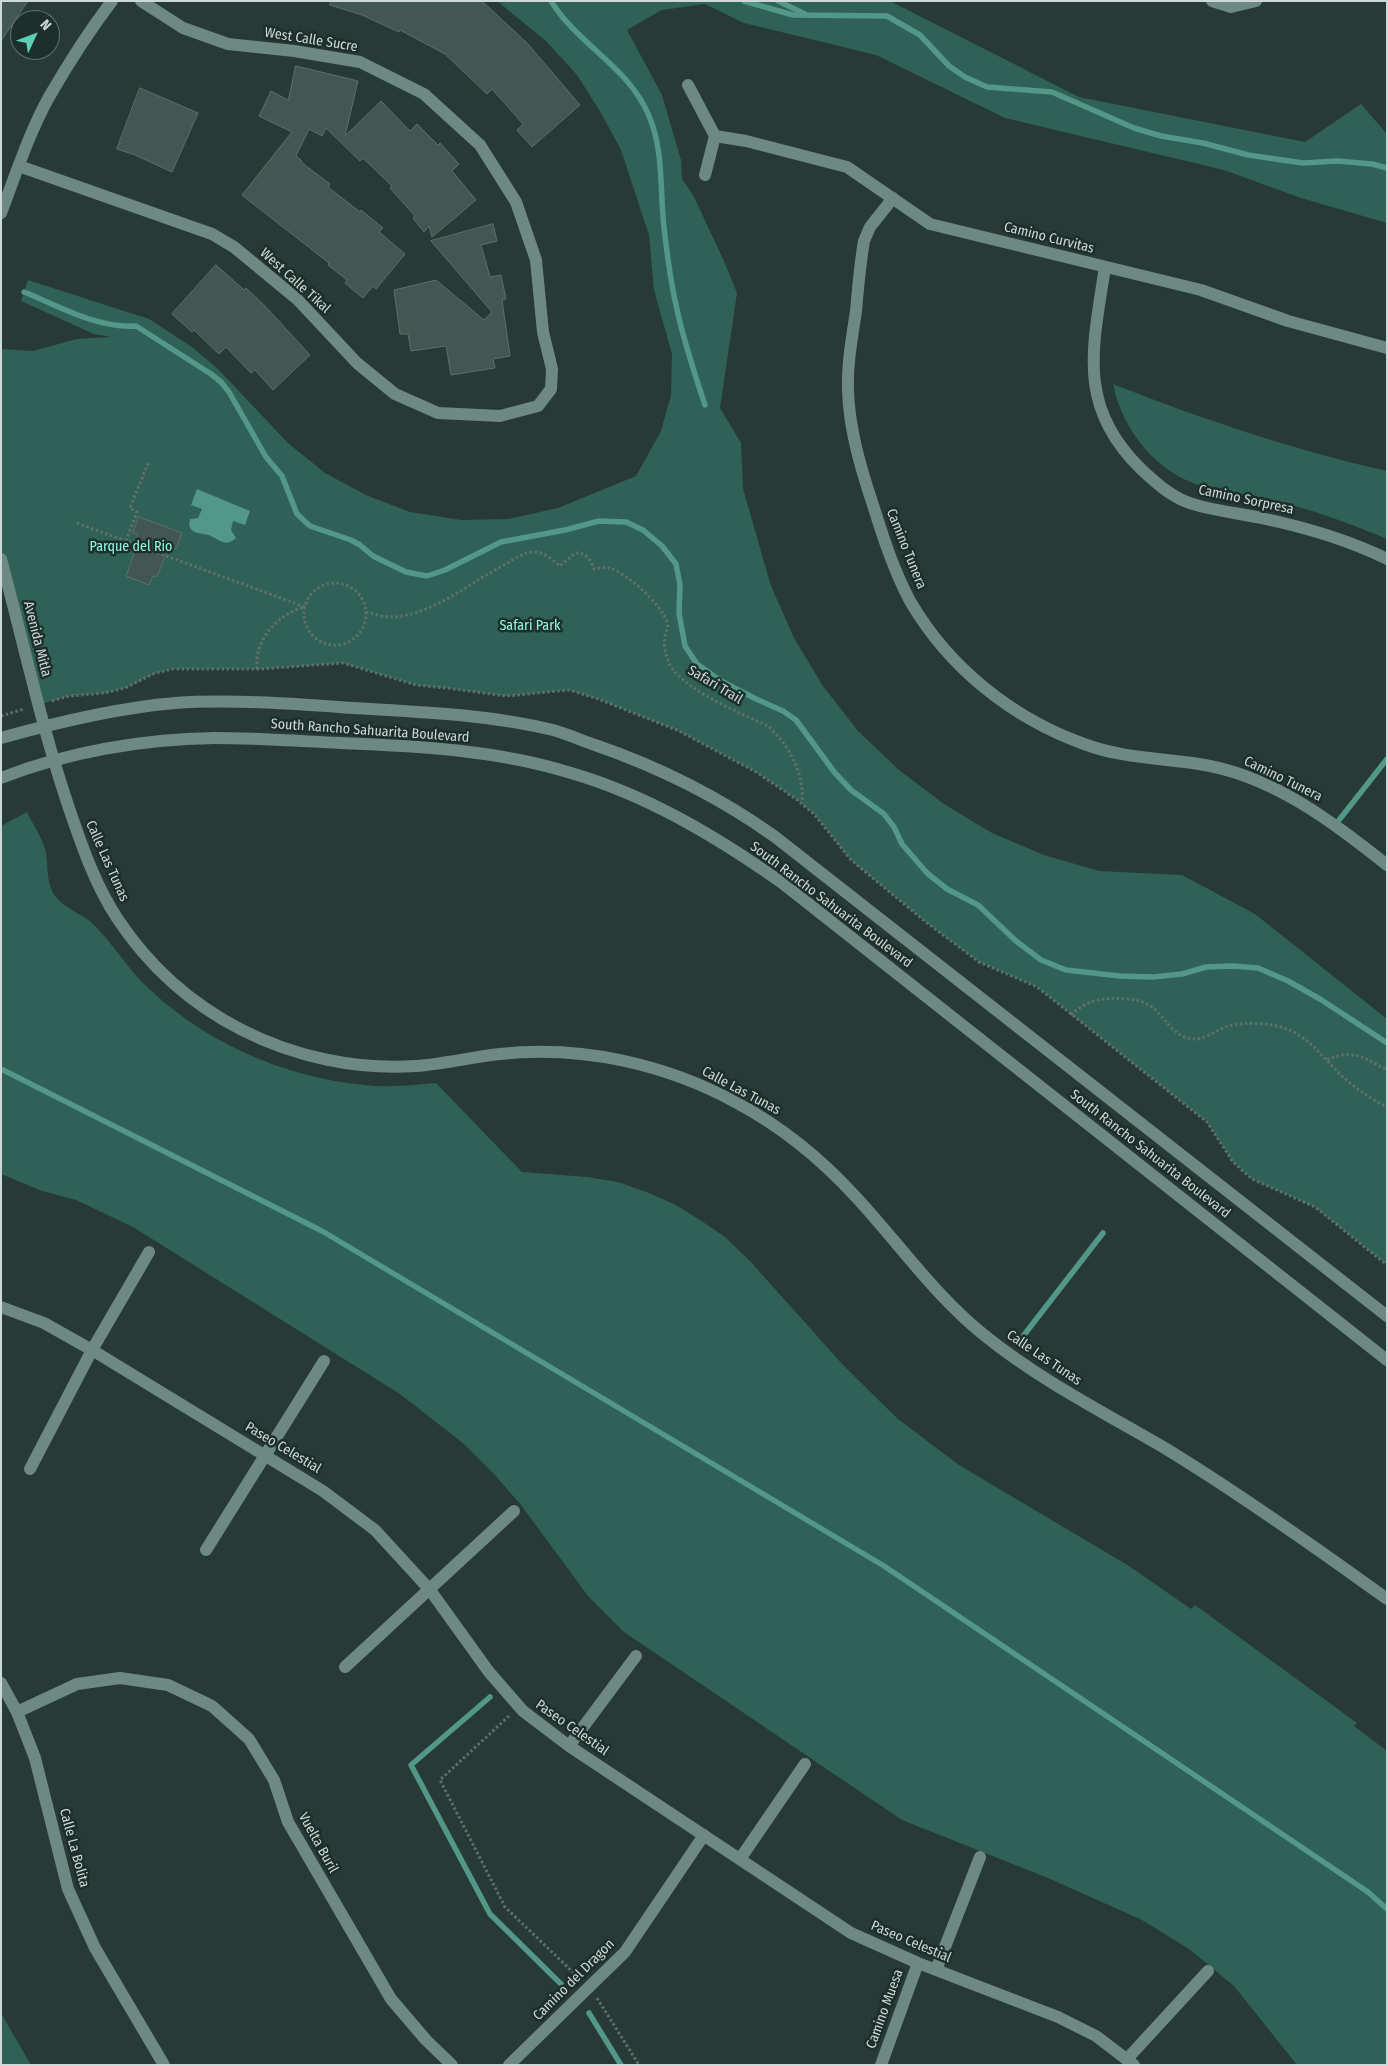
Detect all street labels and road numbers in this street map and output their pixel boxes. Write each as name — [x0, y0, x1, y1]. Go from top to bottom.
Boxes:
street label: West Calle Sucre — [263, 24, 359, 56]
street label: Camino Curvitas — [1002, 219, 1096, 257]
street label: West Calle Tikal — [256, 245, 334, 317]
street label: Camino Sorpresa — [1197, 482, 1295, 518]
street label: Camino Tunera — [882, 506, 930, 592]
street label: Avenida Mitla — [19, 599, 55, 679]
street label: Safari Trail — [685, 662, 745, 708]
street label: South Rancho Sahuarita Boulevard — [270, 716, 470, 746]
street label: Camino Tunera — [1241, 753, 1325, 805]
street label: Calle Las Tunas — [82, 818, 132, 904]
street label: South Rancho Sahuarita Boulevard — [747, 838, 915, 972]
street label: Calle Las Tunas — [699, 1063, 783, 1119]
street label: South Rancho Sahuarita Boulevard — [1067, 1086, 1233, 1222]
street label: Calle Las Tunas — [1003, 1327, 1085, 1389]
street label: Paseo Celestial — [242, 1419, 324, 1477]
street label: Paseo Celestial — [532, 1697, 612, 1759]
street label: Calle La Bolita — [55, 1807, 93, 1889]
street label: Vuelta Buril — [295, 1810, 341, 1876]
street label: Paseo Celestial — [868, 1918, 954, 1966]
street label: Camino del Dragon — [530, 1936, 618, 2024]
street label: Camino Muesa — [863, 1967, 907, 2051]

